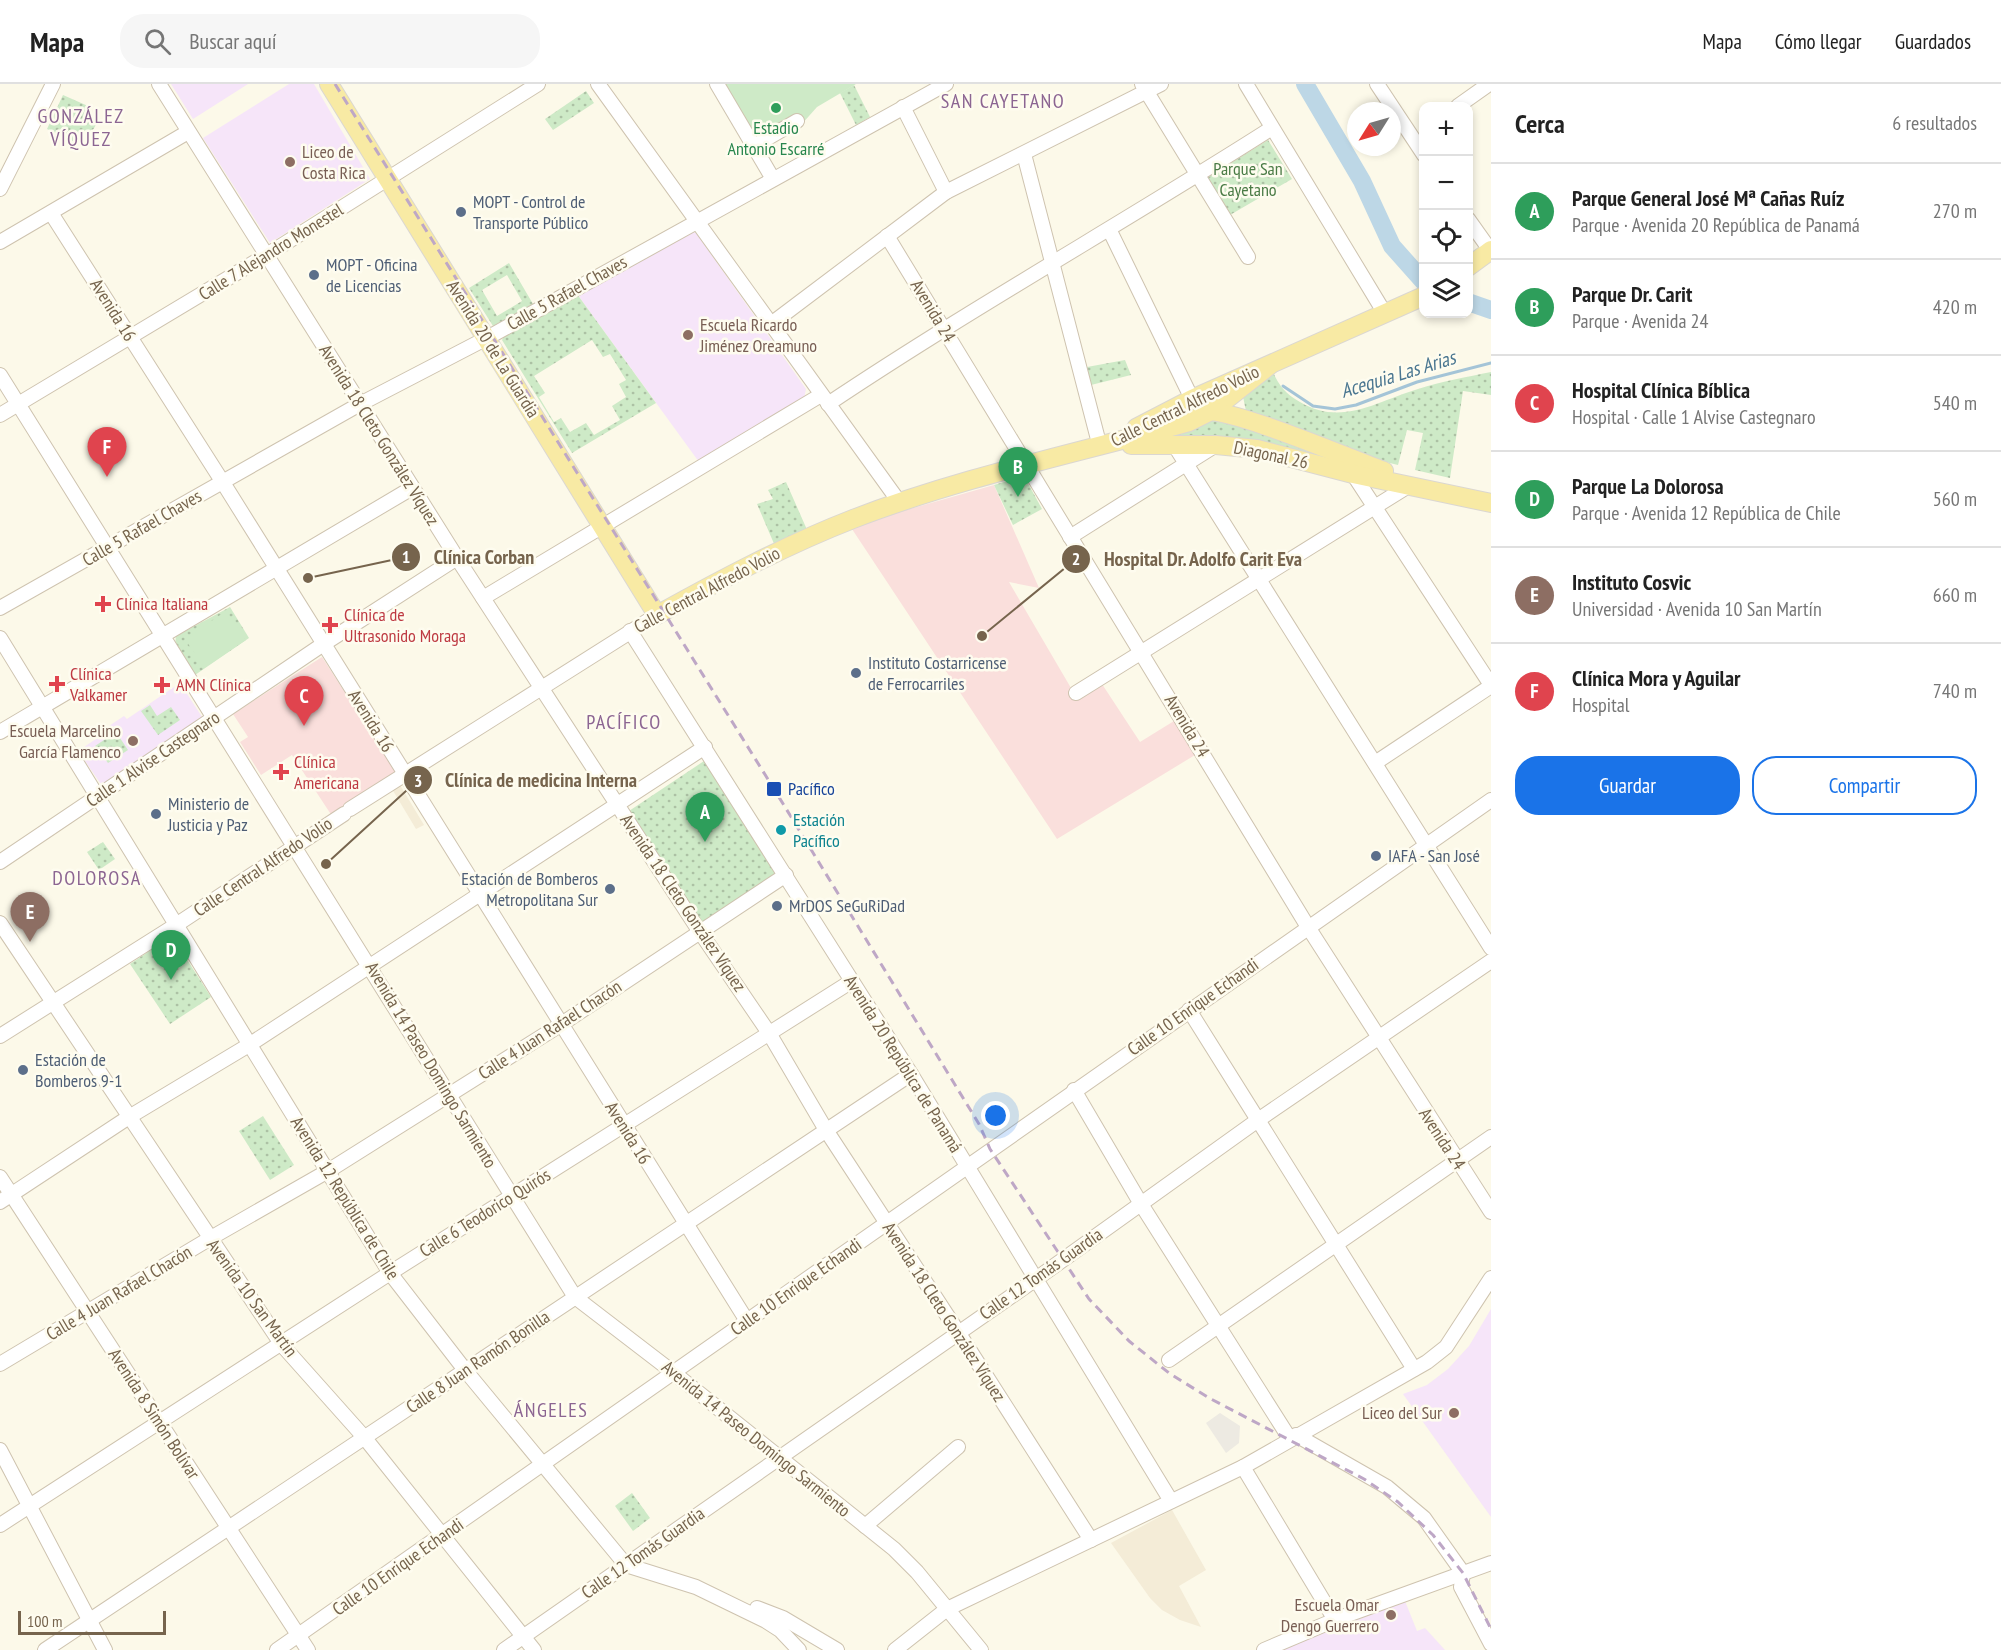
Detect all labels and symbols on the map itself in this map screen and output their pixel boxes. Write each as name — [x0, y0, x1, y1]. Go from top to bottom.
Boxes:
district label: SAN CAYETANO — [941, 88, 1065, 114]
marker: Estadio Antonio Escarré — [769, 101, 783, 115]
north arrow — [1347, 102, 1401, 156]
district label: GONZÁLEZ VÍQUEZ — [37, 103, 125, 152]
place label: Estadio Antonio Escarré — [727, 116, 825, 160]
place label: Liceo de Costa Rica — [302, 140, 366, 184]
marker: Liceo de Costa Rica — [283, 155, 297, 169]
park label: Parque San Cayetano — [1213, 157, 1283, 201]
place label: MOPT - Control de Transporte Público — [473, 190, 589, 234]
street label: Calle 7 Alejandro Monestel — [194, 197, 348, 305]
marker: MOPT - Control de Transporte Público — [454, 205, 468, 219]
street label: Calle 5 Rafael Chaves — [503, 250, 631, 335]
place label: MOPT - Oficina de Licencias — [326, 253, 417, 297]
marker: MOPT - Oficina de Licencias — [307, 268, 321, 282]
street label: Avenida 16 — [85, 274, 142, 345]
street label: Avenida 24 — [906, 275, 961, 346]
street label: Avenida 20 de La Guardia — [442, 276, 545, 422]
place label: Escuela Ricardo Jiménez Oreamuno — [699, 313, 817, 357]
marker: Escuela Ricardo Jiménez Oreamuno — [681, 328, 695, 342]
street label: Avenida 18 Cleto González Víquez — [314, 340, 445, 530]
water label: Acequia Las Arias — [1338, 344, 1461, 404]
street label: Calle Central Alfredo Volio — [1107, 360, 1263, 451]
pin: F — [88, 428, 126, 477]
street label: Diagonal 26 — [1232, 435, 1310, 474]
pin: B — [998, 448, 1038, 497]
street label: Calle 5 Rafael Chaves — [78, 484, 205, 571]
callout: Clínica Corban — [391, 538, 546, 576]
callout: Hospital Dr. Adolfo Carit Eva — [1061, 540, 1316, 578]
street label: Calle Central Alfredo Volio — [630, 541, 784, 638]
text: Clínica Corban — [434, 544, 534, 570]
text: 1 — [402, 545, 410, 568]
text: Hospital Dr. Adolfo Carit Eva — [1104, 546, 1302, 572]
text: 2 — [1072, 547, 1080, 570]
place label: Clínica Italiana — [116, 592, 208, 615]
marker: Clínica Italiana — [94, 595, 112, 613]
place label: Clínica de Ultrasonido Moraga — [344, 603, 466, 647]
marker: Clínica de Ultrasonido Moraga — [321, 616, 339, 634]
place label: Instituto Costarricense de Ferrocarriles — [868, 651, 1007, 695]
place label: Clínica Valkamer — [69, 662, 127, 706]
marker: Instituto Costarricense de Ferrocarriles — [849, 666, 863, 680]
place label: AMN Clínica — [176, 673, 251, 696]
marker: Clínica Valkamer — [48, 675, 66, 693]
marker: AMN Clínica — [153, 676, 171, 694]
pin: C — [284, 676, 324, 726]
street label: Avenida 16 — [343, 685, 400, 756]
street label: Avenida 24 — [1160, 690, 1215, 761]
street label: Calle 1 Alvise Castegnaro — [82, 705, 224, 812]
district label: PACÍFICO — [586, 709, 662, 735]
place label: Escuela Marcelino García Flamenco — [9, 719, 121, 763]
marker: Escuela Marcelino García Flamenco — [126, 734, 140, 748]
place label: Clínica Americana — [294, 750, 359, 794]
callout: Clínica de medicina Interna — [403, 761, 649, 799]
marker: Clínica Americana — [272, 763, 290, 781]
text: Clínica de medicina Interna — [445, 767, 637, 793]
text: 3 — [414, 769, 422, 792]
place label: Pacífico — [788, 777, 835, 800]
marker: Pacífico — [765, 780, 783, 798]
place label: Ministerio de Justicia y Paz — [167, 792, 249, 836]
pin: A — [686, 792, 724, 842]
marker: Ministerio de Justicia y Paz — [149, 807, 163, 821]
place label: Estación Pacífico — [793, 808, 845, 852]
street label: Avenida 18 Cleto González Víquez — [615, 810, 751, 996]
street label: Calle Central Alfredo Volio — [189, 812, 337, 921]
marker: Estación Pacífico — [774, 823, 788, 837]
place label: IAFA - San José — [1388, 844, 1480, 867]
marker: IAFA - San José — [1369, 849, 1383, 863]
district label: DOLOROSA — [52, 865, 142, 891]
place label: Estación de Bomberos Metropolitana Sur — [461, 867, 598, 911]
marker: Estación de Bomberos Metropolitana Sur — [603, 882, 617, 896]
pin: E — [10, 892, 50, 942]
place label: MrDOS SeGuRiDad — [789, 894, 905, 917]
marker: MrDOS SeGuRiDad — [770, 899, 784, 913]
pin: D — [152, 930, 190, 980]
street label: Calle 10 Enrique Echandi — [1123, 953, 1263, 1060]
street label: Avenida 14 Paseo Domingo Sarmiento — [361, 958, 502, 1172]
street label: Avenida 20 República de Panamá — [839, 971, 968, 1157]
street label: Calle 4 Juan Rafael Chacón — [474, 975, 626, 1084]
place label: Estación de Bomberos 9-1 — [35, 1048, 122, 1092]
marker: Estación de Bomberos 9-1 — [16, 1063, 30, 1077]
street label: Avenida 16 — [600, 1097, 657, 1168]
your location — [981, 1101, 1010, 1130]
street label: Avenida 24 — [1414, 1103, 1471, 1174]
street label: Avenida 12 República de Chile — [286, 1112, 405, 1284]
street label: Calle 6 Teodorico Quirós — [415, 1163, 554, 1262]
street label: Avenida 18 Cleto González Víquez — [878, 1218, 1011, 1406]
street label: Calle 12 Tomás Guardia — [975, 1223, 1107, 1325]
street label: Calle 10 Enrique Echandi — [726, 1233, 866, 1340]
street label: Avenida 10 San Martín — [202, 1234, 303, 1361]
street label: Calle 4 Juan Rafael Chacón — [42, 1240, 196, 1345]
street label: Calle 8 Juan Ramón Bonilla — [401, 1305, 554, 1418]
street label: Avenida 8 Simón Bolívar — [104, 1344, 205, 1483]
street label: Avenida 14 Paseo Domingo Sarmiento — [657, 1355, 856, 1522]
district label: ÁNGELES — [514, 1397, 588, 1423]
place label: Liceo del Sur — [1362, 1401, 1442, 1424]
marker: Liceo del Sur — [1447, 1406, 1461, 1420]
street label: Calle 12 Tomás Guardia — [577, 1502, 709, 1604]
street label: Calle 10 Enrique Echandi — [328, 1513, 468, 1620]
place label: Escuela Omar Dengo Guerrero — [1281, 1593, 1379, 1637]
scale bar — [18, 1608, 166, 1636]
marker: Escuela Omar Dengo Guerrero — [1384, 1608, 1398, 1622]

